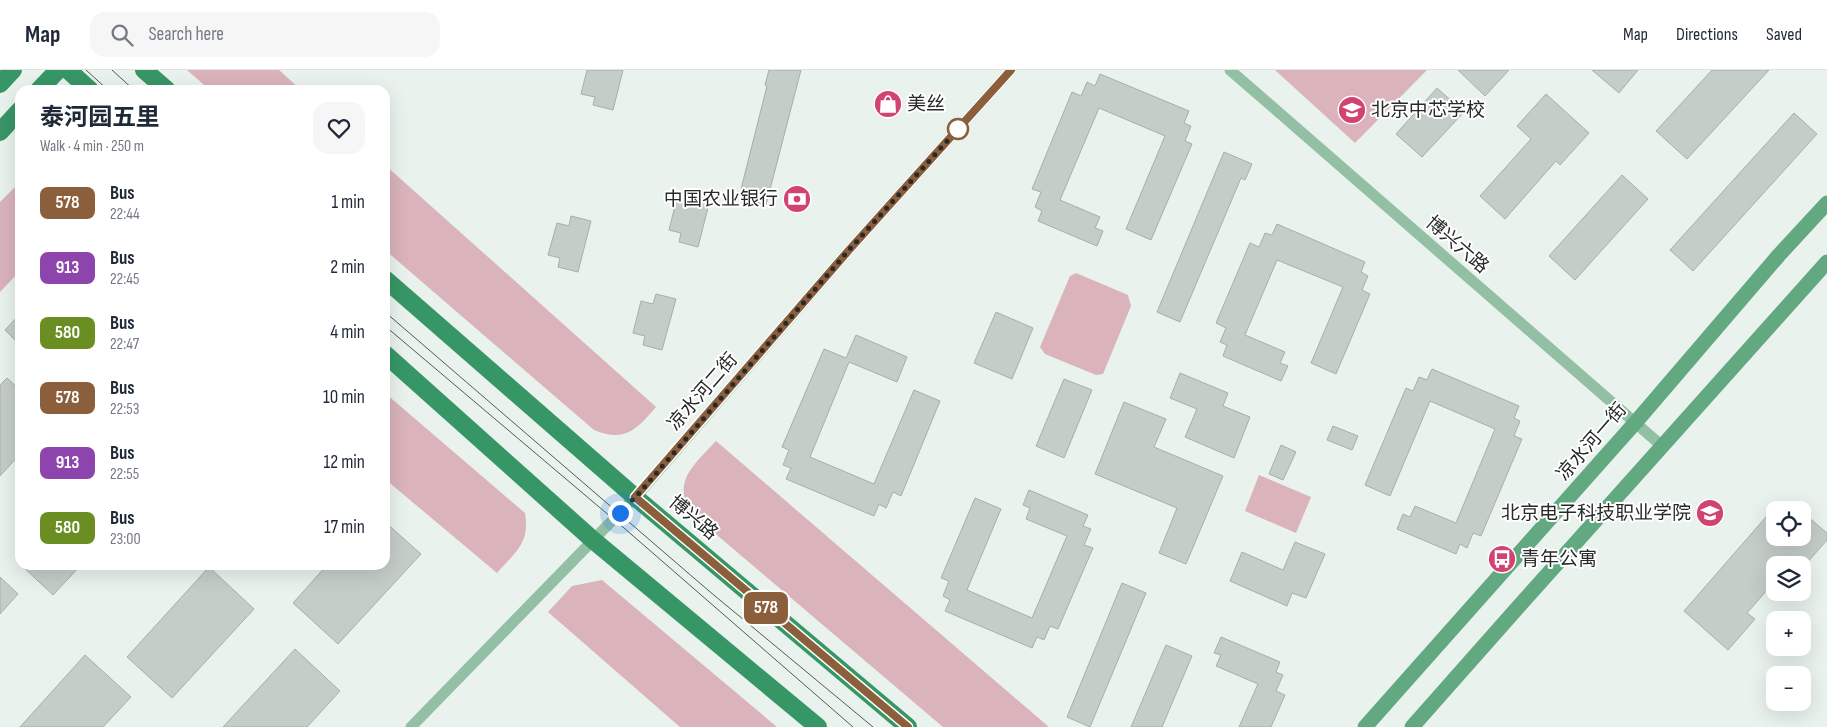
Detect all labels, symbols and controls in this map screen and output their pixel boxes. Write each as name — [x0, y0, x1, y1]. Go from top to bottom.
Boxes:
search box — [90, 12, 440, 57]
text: Map — [25, 20, 60, 49]
icon: search — [108, 21, 136, 49]
text: Search here — [148, 23, 224, 46]
text: Map — [1623, 24, 1648, 45]
text: Directions — [1676, 24, 1738, 45]
text: Saved — [1766, 24, 1802, 45]
shop icon: 美丝 — [873, 89, 903, 119]
place label: 美丝 — [907, 93, 945, 116]
school or university icon: 北京中芯学校 — [1337, 95, 1367, 125]
place label: 北京中芯学校 — [1371, 99, 1485, 122]
button: heart — [313, 102, 365, 154]
text: 泰河园五里 — [40, 103, 160, 132]
unlabelled marker — [947, 118, 969, 140]
text: Walk · 4 min · 250 m — [40, 137, 144, 156]
text: Bus — [110, 182, 135, 205]
bank icon: 中国农业银行 — [782, 184, 812, 214]
place label: 中国农业银行 — [664, 188, 778, 211]
text: 1 min — [331, 191, 365, 214]
text: 578 — [55, 192, 80, 213]
text: 22:44 — [110, 205, 140, 224]
street label: 博兴六路 — [1421, 211, 1493, 279]
text: Bus — [110, 247, 135, 270]
text: 2 min — [330, 256, 365, 279]
text: 913 — [56, 257, 79, 278]
text: 22:45 — [110, 270, 139, 289]
text: Bus — [110, 312, 135, 335]
text: 4 min — [330, 321, 365, 344]
text: 580 — [55, 322, 80, 343]
text: 22:47 — [110, 335, 139, 354]
street label: 凉水河二街 — [663, 349, 743, 435]
text: Bus — [110, 377, 135, 400]
text: 10 min — [323, 386, 365, 409]
text: 578 — [55, 387, 80, 408]
street label: 凉水河一街 — [1552, 399, 1632, 485]
text: 22:53 — [110, 400, 139, 419]
text: Bus — [110, 442, 135, 465]
text: 12 min — [323, 451, 365, 474]
text: 913 — [56, 452, 79, 473]
text: 22:55 — [110, 465, 139, 484]
street label: 博兴路 — [664, 491, 722, 545]
school or university icon: 北京电子科技职业学院 — [1695, 498, 1725, 528]
your location — [608, 501, 633, 526]
map controls — [1766, 501, 1811, 711]
button: locate — [1766, 501, 1811, 546]
place label: 北京电子科技职业学院 — [1501, 502, 1691, 525]
text: Bus — [110, 507, 135, 530]
text: 17 min — [324, 516, 365, 539]
text: 580 — [55, 517, 80, 538]
text: 23:00 — [110, 530, 141, 549]
bus stop icon: 青年公寓 — [1487, 544, 1517, 574]
place label: 青年公寓 — [1521, 548, 1597, 571]
button: layers — [1766, 556, 1811, 601]
line badge: 578 — [737, 592, 795, 624]
text: 578 — [754, 597, 778, 618]
button: + — [1766, 611, 1811, 656]
button: − — [1766, 666, 1811, 711]

